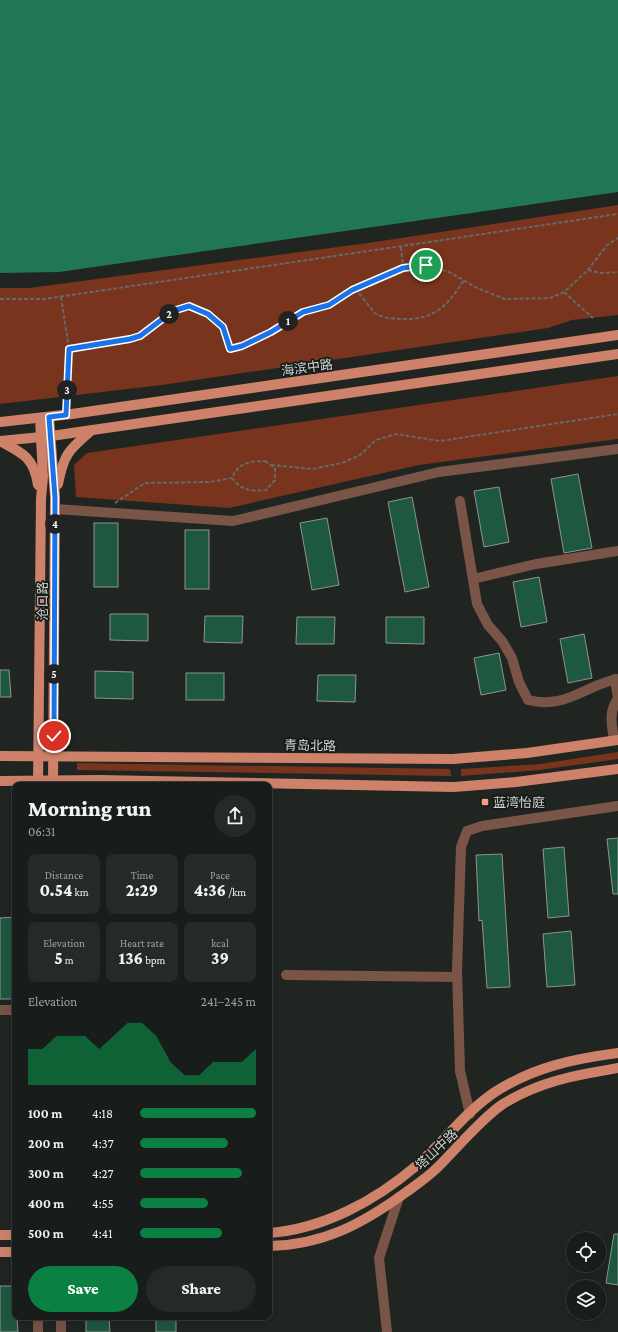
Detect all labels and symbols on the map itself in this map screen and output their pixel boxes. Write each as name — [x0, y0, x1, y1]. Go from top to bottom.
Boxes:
pin — [409, 248, 443, 282]
pin: 2 — [159, 304, 179, 324]
pin: 1 — [278, 311, 298, 331]
street label: 海滨中路 — [280, 356, 334, 379]
pin: 3 — [57, 380, 77, 400]
pin: 4 — [45, 514, 65, 534]
street label: 沧口路 — [35, 581, 50, 621]
pin: 5 — [44, 664, 64, 684]
pin — [37, 719, 71, 753]
street label: 青岛北路 — [284, 738, 336, 753]
place label: 蓝湾怡庭 — [493, 795, 545, 810]
marker: 蓝湾怡庭 — [480, 797, 490, 807]
street label: 塔山中路 — [412, 1126, 460, 1173]

